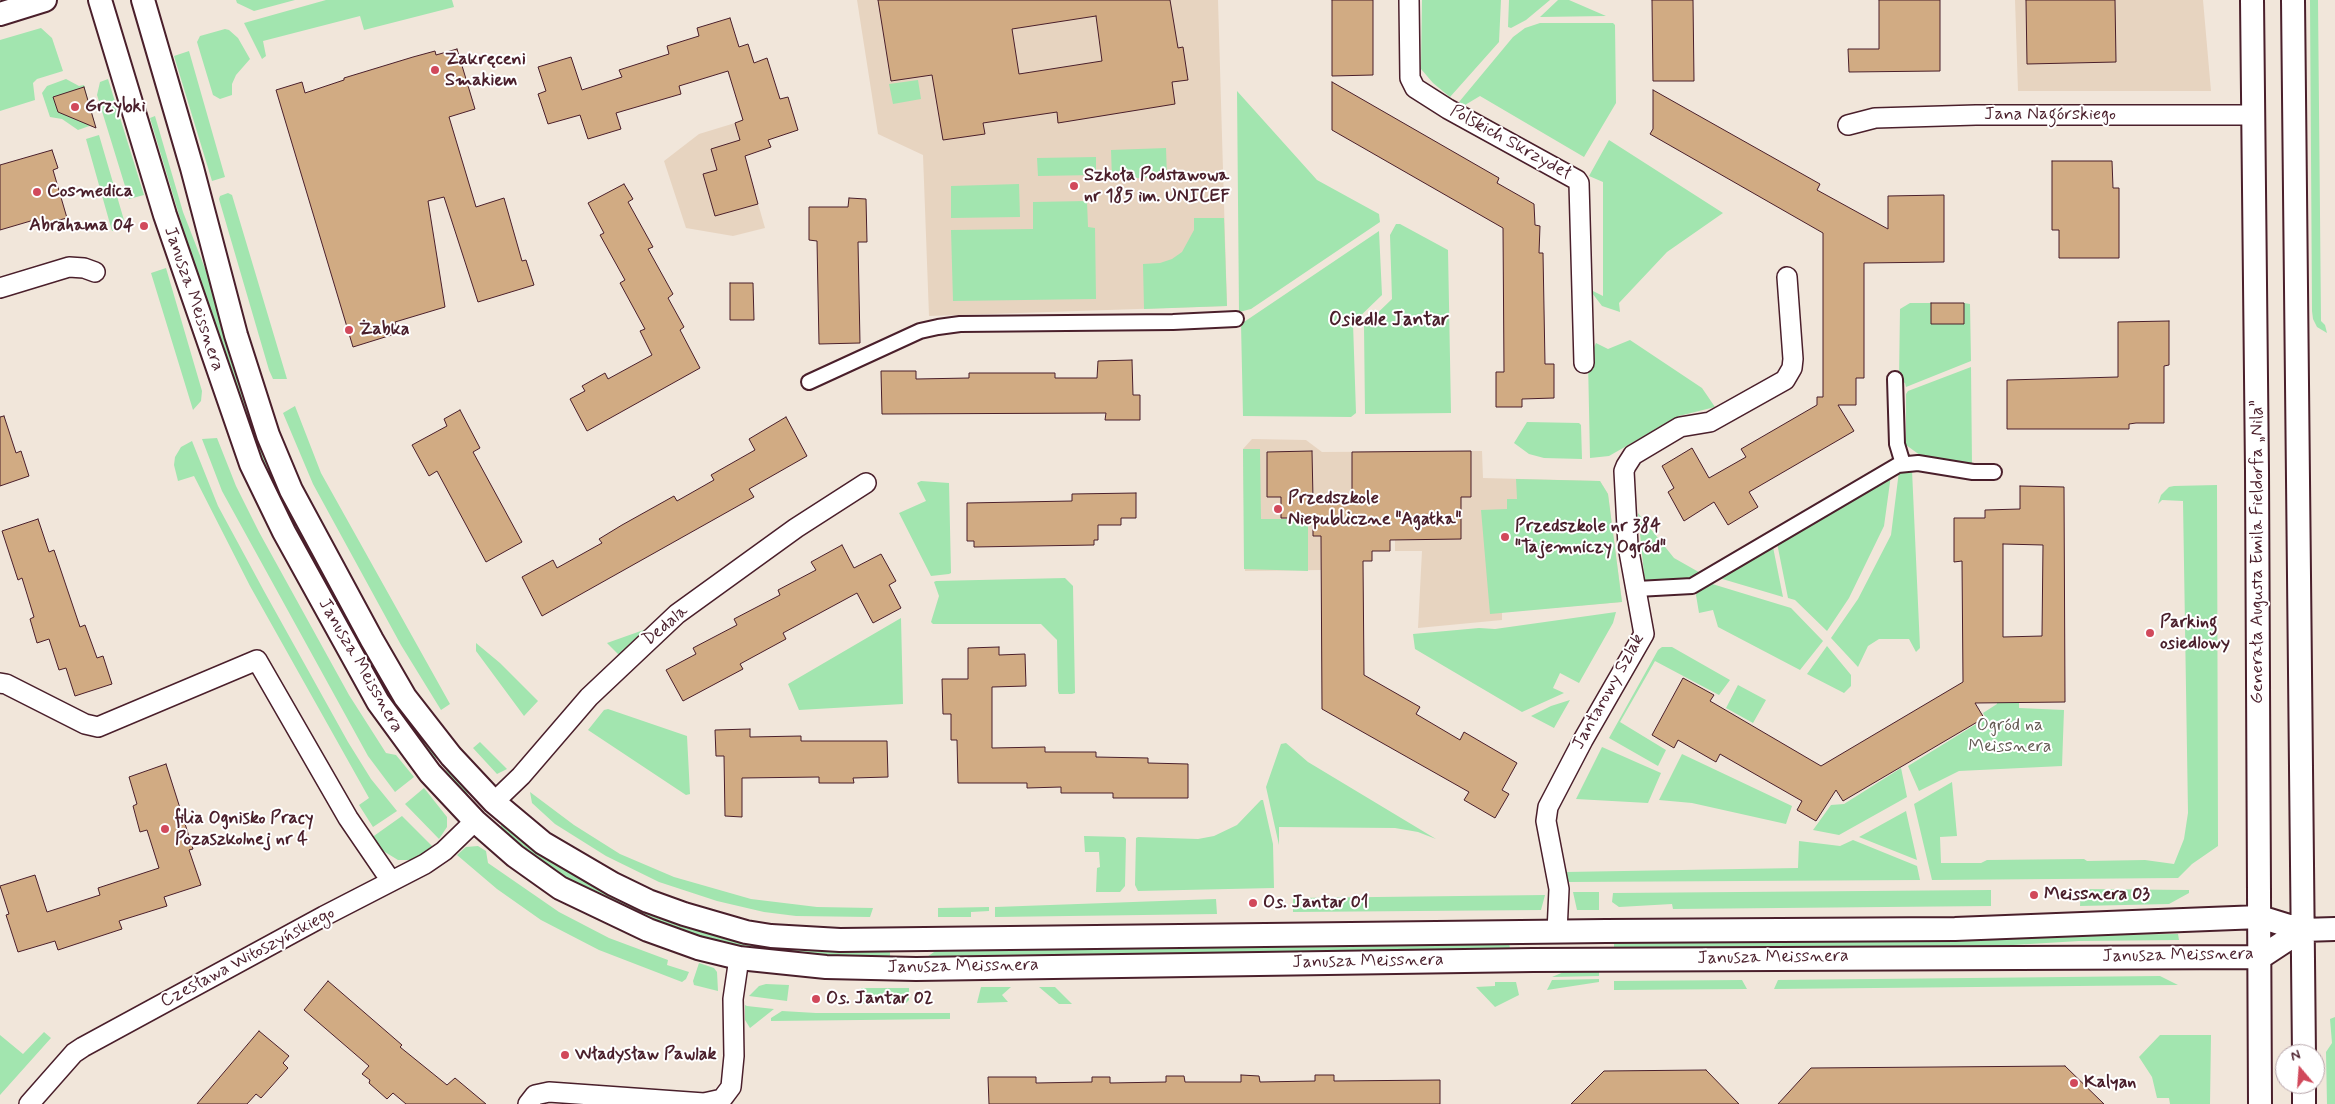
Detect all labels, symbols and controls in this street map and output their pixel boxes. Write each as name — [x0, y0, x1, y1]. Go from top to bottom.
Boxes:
place label: Zakręceni Smakiem — [445, 49, 526, 92]
marker: Zakręceni Smakiem — [429, 64, 441, 76]
place label: Grzybki — [85, 96, 146, 118]
marker: Grzybki — [69, 101, 81, 113]
street label: Polskich Skrzydeł — [1446, 101, 1574, 185]
street label: Jana Nagórskiego — [1984, 104, 2116, 126]
place label: Szkoła Podstawowa nr 185 im. UNICEF — [1084, 165, 1230, 208]
marker: Szkoła Podstawowa nr 185 im. UNICEF — [1068, 180, 1080, 192]
place label: Cosmedica — [47, 181, 133, 203]
marker: Cosmedica — [31, 186, 43, 198]
place label: Abrahama 04 — [29, 215, 134, 237]
marker: Abrahama 04 — [138, 220, 150, 232]
street label: Janusza Meissnera — [158, 224, 228, 374]
district label: Osiedle Jantar — [1329, 310, 1449, 332]
place label: Żabka — [359, 319, 410, 341]
marker: Żabka — [343, 324, 355, 336]
street label: Generała Augusta Emila Fieldorfa „Nila” — [2247, 400, 2269, 704]
place label: Przedszkole Niepubliczne "Agatka" — [1288, 488, 1461, 530]
marker: Przedszkole Niepubliczne "Agatka" — [1272, 503, 1284, 515]
place label: Przedszkole nr 384 "Tajemniczy Ogród" — [1515, 516, 1666, 558]
marker: Przedszkole nr 384 "Tajemniczy Ogród" — [1499, 531, 1511, 543]
street label: Janusza Meissnera — [313, 595, 407, 737]
street label: Dedala — [639, 601, 693, 651]
place label: Parking osiedlowy — [2160, 612, 2230, 654]
marker: Parking osiedlowy — [2144, 627, 2156, 639]
street label: Jantarowy Szlak — [1568, 630, 1650, 754]
park label: Ogród na Meissnera — [1968, 715, 2052, 758]
place label: filia Ognisko Pracy Pozaszkolnej nr 4 — [175, 808, 313, 851]
marker: filia Ognisko Pracy Pozaszkolnej nr 4 — [159, 823, 171, 835]
place label: Meissnera 03 — [2044, 884, 2150, 906]
marker: Meissnera 03 — [2028, 889, 2040, 901]
place label: Os. Jantar 01 — [1263, 892, 1369, 914]
marker: Os. Jantar 01 — [1247, 897, 1259, 909]
street label: Czesława Witoszyńskiego — [157, 903, 339, 1013]
street label: Janusza Meissnera — [2102, 944, 2254, 968]
street label: Janusza Meissnera — [1697, 946, 1849, 970]
street label: Janusza Meissnera — [1292, 950, 1444, 974]
street label: Janusza Meissnera — [887, 955, 1039, 979]
place label: Os. Jantar 02 — [826, 988, 933, 1010]
marker: Os. Jantar 02 — [810, 993, 822, 1005]
place label: Władysław Pawlak — [575, 1044, 717, 1066]
north arrow — [2275, 1044, 2325, 1094]
text: N — [2288, 1046, 2303, 1066]
marker: Władysław Pawlak — [559, 1049, 571, 1061]
place label: Kalyan — [2084, 1072, 2136, 1094]
marker: Kalyan — [2068, 1077, 2080, 1089]

